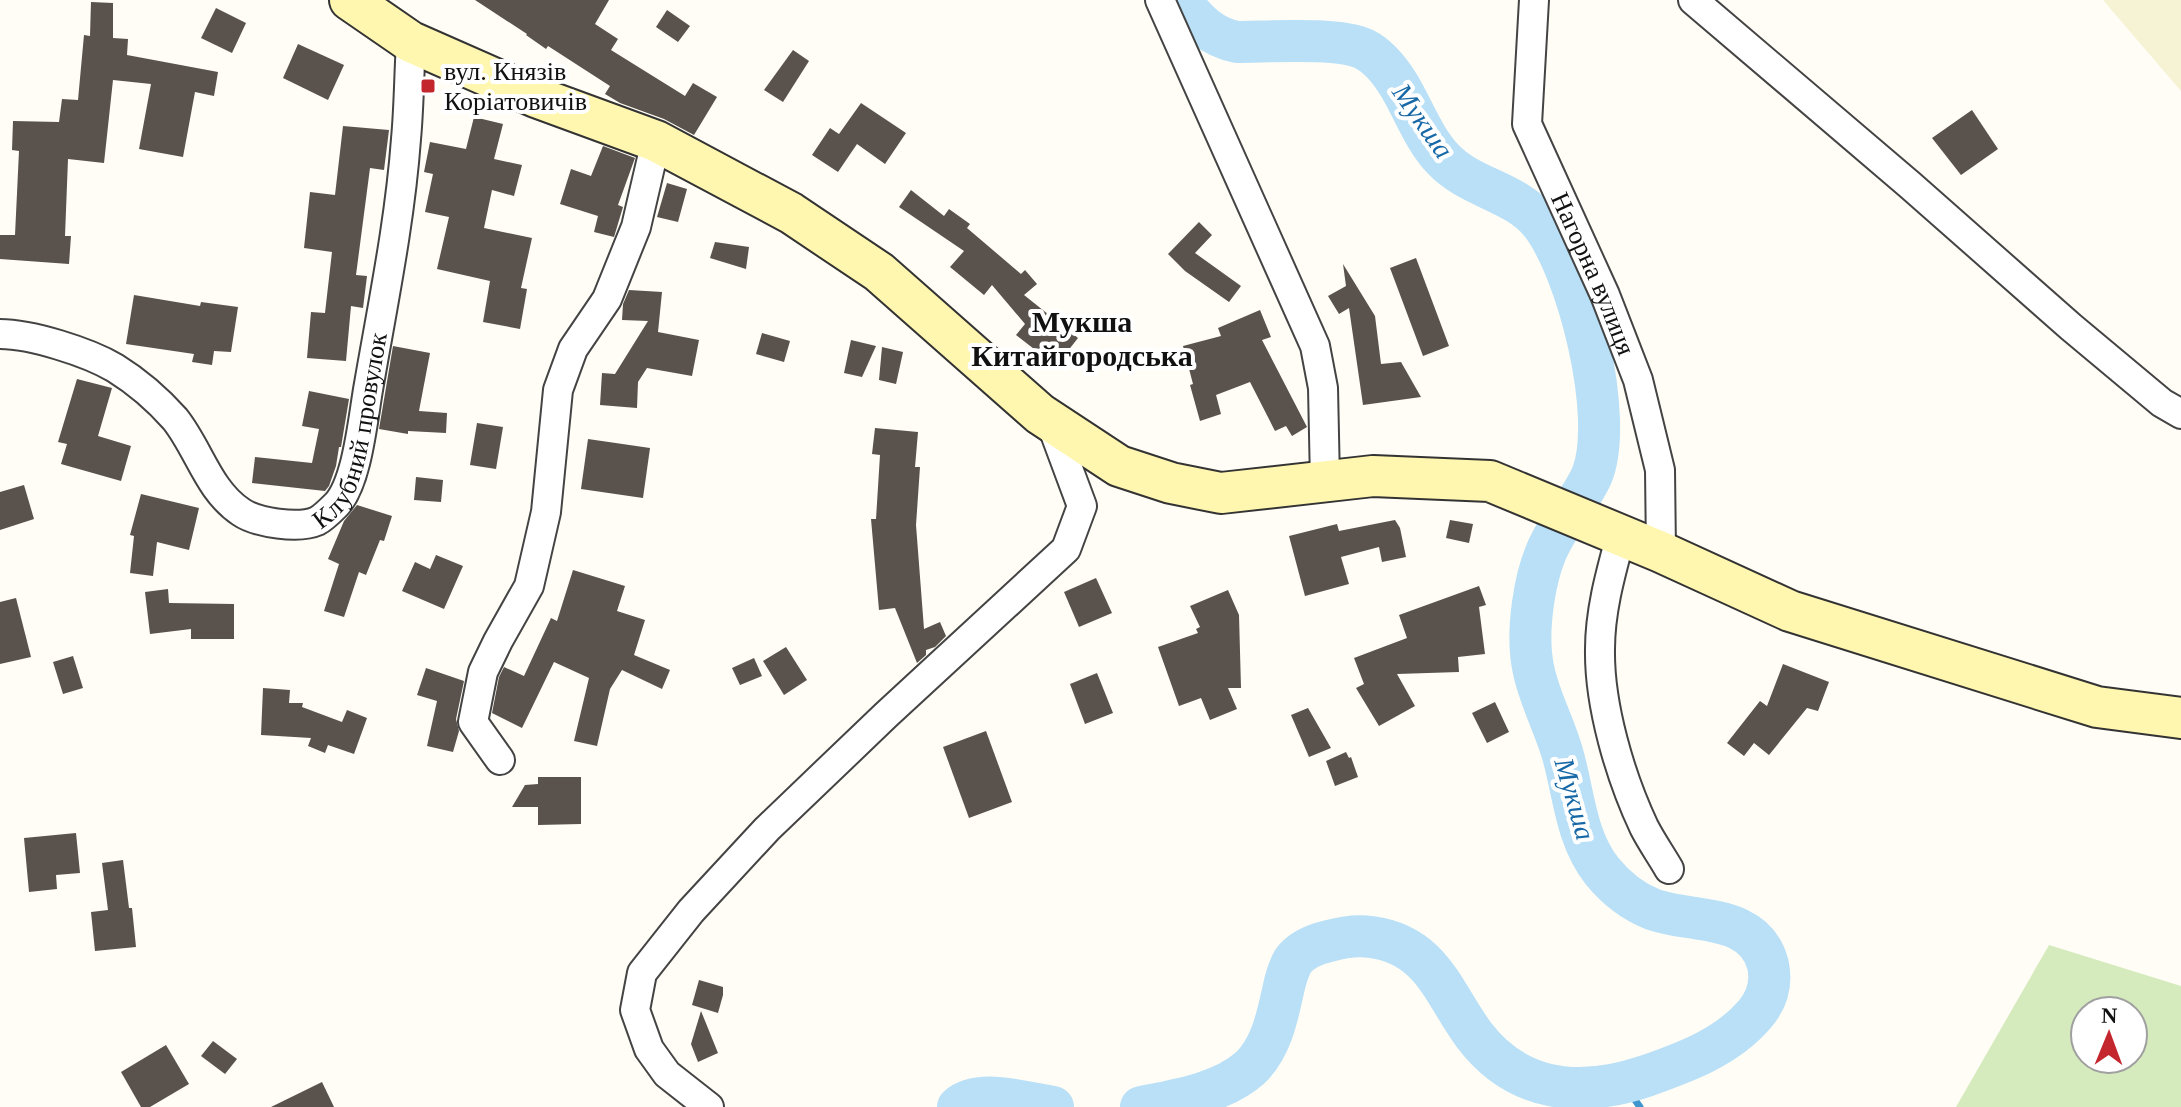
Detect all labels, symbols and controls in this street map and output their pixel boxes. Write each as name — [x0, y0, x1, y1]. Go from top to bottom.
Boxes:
place label: вул. Князів Коріатовичів — [444, 57, 587, 116]
marker: вул. Князів Коріатовичів — [419, 77, 437, 95]
water label: Мукша — [1386, 77, 1460, 164]
street label: Нагорна вулиця — [1546, 188, 1641, 359]
district label: Мукша Китайгородська — [971, 305, 1193, 372]
street label: Клубний провулок — [307, 330, 392, 534]
water label: Мукша — [1548, 753, 1601, 844]
north arrow — [2069, 995, 2149, 1075]
text: N — [2101, 1003, 2118, 1028]

